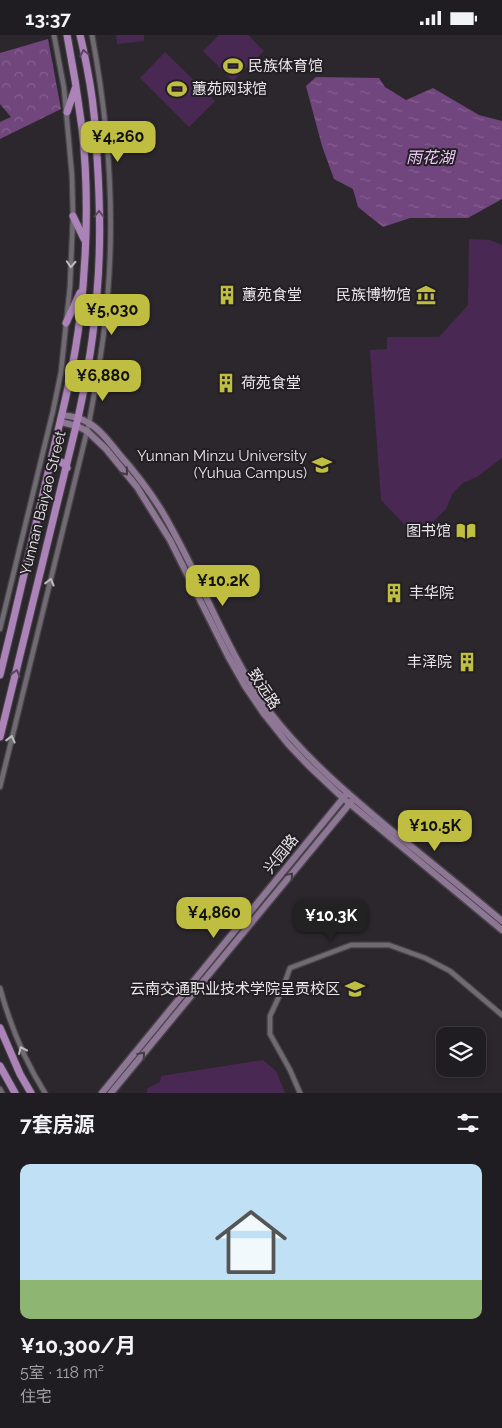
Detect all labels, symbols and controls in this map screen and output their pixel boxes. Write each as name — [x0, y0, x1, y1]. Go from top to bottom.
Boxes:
text: 13:37 — [25, 7, 71, 29]
one-way arrow — [79, 49, 90, 57]
sports icon: 民族体育馆 — [222, 55, 244, 77]
place label: 民族体育馆 — [248, 57, 323, 75]
sports icon: 蕙苑网球馆 — [166, 78, 188, 100]
place label: 蕙苑网球馆 — [192, 80, 267, 98]
pin: ¥4,260 — [77, 121, 159, 163]
text: ¥4,260 — [92, 127, 144, 146]
water label: 雨花湖 — [406, 148, 457, 167]
one-way arrow — [94, 210, 104, 218]
one-way arrow — [65, 261, 76, 269]
building icon: 蕙苑食堂 — [216, 284, 238, 306]
museum icon: 民族博物馆 — [415, 284, 437, 306]
place label: 蕙苑食堂 — [242, 286, 302, 304]
place label: 民族博物馆 — [336, 286, 411, 304]
pin: ¥5,030 — [71, 293, 153, 336]
text: ¥5,030 — [86, 300, 138, 319]
pin: ¥6,880 — [62, 359, 144, 402]
text: ¥6,880 — [76, 366, 130, 385]
building icon: 荷苑食堂 — [215, 372, 237, 394]
place label: 荷苑食堂 — [241, 374, 301, 392]
street label: Yunnan Baiyao Street — [16, 429, 70, 577]
place label: Yunnan Minzu University (Yuhua Campus) — [137, 447, 307, 482]
school or university icon: Yunnan Minzu University (Yuhua Campus) — [311, 454, 333, 476]
one-way arrow — [119, 466, 127, 475]
library icon: 图书馆 — [455, 520, 477, 542]
place label: 图书馆 — [406, 522, 451, 540]
pin: ¥10.2K — [182, 565, 264, 607]
text: ¥10.2K — [197, 571, 249, 590]
one-way arrow — [44, 577, 55, 586]
building icon: 丰华院 — [383, 582, 405, 604]
place label: 丰华院 — [409, 584, 454, 602]
building icon: 丰泽院 — [456, 651, 478, 673]
place label: 丰泽院 — [407, 653, 452, 671]
street label: 致远路 — [244, 665, 284, 713]
one-way arrow — [10, 668, 21, 677]
one-way arrow — [5, 735, 16, 744]
pin: ¥10.5K — [394, 809, 476, 852]
text: ¥10.5K — [409, 816, 461, 835]
street label: 兴园路 — [260, 831, 302, 877]
one-way arrow — [285, 873, 293, 882]
pin: ¥4,860 — [173, 897, 255, 939]
pin: ¥10.3K — [290, 899, 372, 942]
text: ¥4,860 — [187, 903, 241, 922]
text: ¥10.3K — [305, 906, 357, 925]
school or university icon: 云南交通职业技术学院呈贡校区 — [344, 978, 366, 1000]
place label: 云南交通职业技术学院呈贡校区 — [130, 980, 340, 998]
map controls — [436, 1027, 486, 1077]
button: layers — [436, 1027, 486, 1077]
one-way arrow — [18, 1046, 29, 1055]
one-way arrow — [137, 1052, 146, 1061]
icon: filters — [454, 1109, 482, 1137]
text: 7套房源 — [20, 1112, 95, 1137]
icon: home — [206, 1197, 296, 1287]
text: ¥10,300/月 — [20, 1333, 136, 1358]
text: 5室 · 118 m² — [20, 1363, 104, 1382]
text: 住宅 — [20, 1387, 52, 1406]

